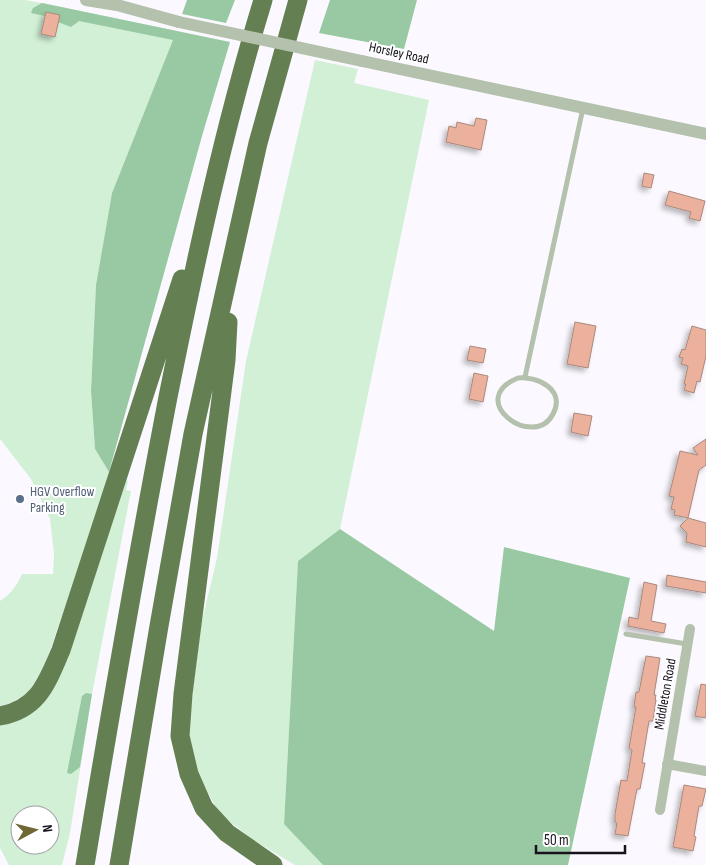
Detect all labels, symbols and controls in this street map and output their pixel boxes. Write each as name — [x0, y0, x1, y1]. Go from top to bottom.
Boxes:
street label: Horsley Road — [367, 38, 431, 68]
place label: HGV Overflow Parking — [30, 483, 94, 516]
marker: HGV Overflow Parking — [14, 493, 26, 505]
street label: Middleton Road — [650, 657, 680, 731]
north arrow — [10, 805, 60, 855]
scale bar — [536, 822, 625, 854]
text: N — [39, 824, 56, 833]
text: 50 m — [544, 831, 569, 850]

